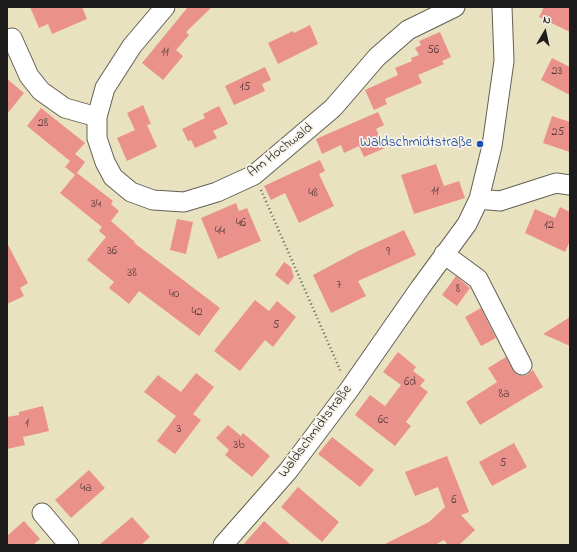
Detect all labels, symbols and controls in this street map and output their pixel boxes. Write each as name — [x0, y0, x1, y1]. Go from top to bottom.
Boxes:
north arrow — [525, 12, 565, 52]
text: N — [542, 12, 552, 29]
house number: 56 — [427, 44, 439, 58]
house number: 11 — [161, 46, 169, 60]
house number: 23 — [552, 65, 562, 79]
house number: 15 — [240, 81, 250, 95]
house number: 28 — [38, 117, 48, 131]
street label: Am Hochwald — [245, 120, 317, 182]
house number: 25 — [552, 126, 564, 140]
place label: Waldschmidtstraße — [360, 136, 472, 152]
marker: Waldschmidtstraße — [475, 139, 485, 149]
house number: 11 — [431, 185, 439, 199]
house number: 48 — [308, 187, 318, 201]
house number: 34 — [91, 198, 101, 212]
house number: 46 — [236, 217, 246, 231]
house number: 12 — [544, 219, 554, 233]
house number: 44 — [215, 225, 225, 239]
house number: 36 — [107, 245, 117, 259]
house number: 9 — [386, 246, 390, 260]
house number: 38 — [127, 267, 137, 281]
house number: 7 — [337, 279, 341, 293]
house number: 8 — [456, 283, 460, 297]
house number: 40 — [169, 288, 179, 302]
house number: 42 — [192, 306, 202, 320]
house number: 5 — [273, 319, 279, 333]
house number: 6d — [404, 376, 416, 390]
street label: Waldschmidtstraße — [276, 382, 356, 482]
house number: 8a — [499, 388, 509, 402]
house number: 6c — [378, 414, 388, 428]
house number: 1 — [25, 417, 29, 431]
house number: 3 — [177, 423, 181, 437]
house number: 3b — [233, 439, 245, 453]
house number: 5 — [500, 457, 506, 471]
house number: 4a — [80, 482, 92, 496]
house number: 6 — [451, 494, 457, 508]

